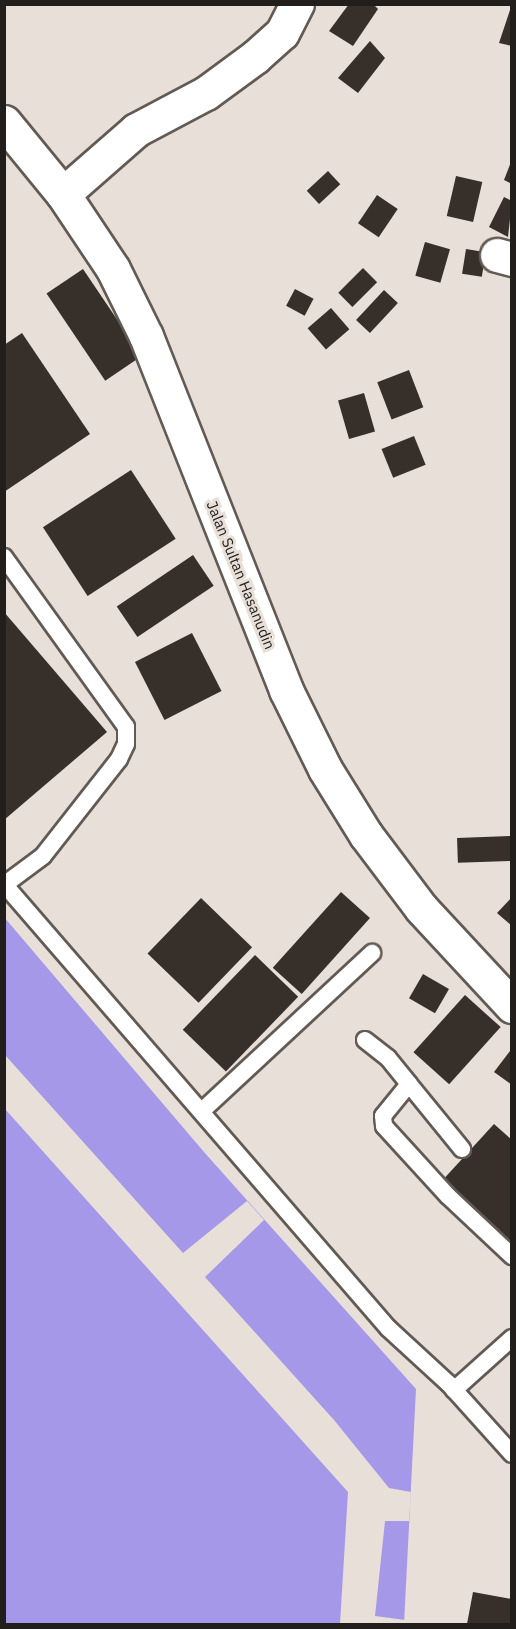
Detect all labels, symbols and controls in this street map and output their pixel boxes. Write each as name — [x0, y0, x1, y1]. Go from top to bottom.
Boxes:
street label: Jalan Sultan Hasanudin — [203, 498, 279, 652]

